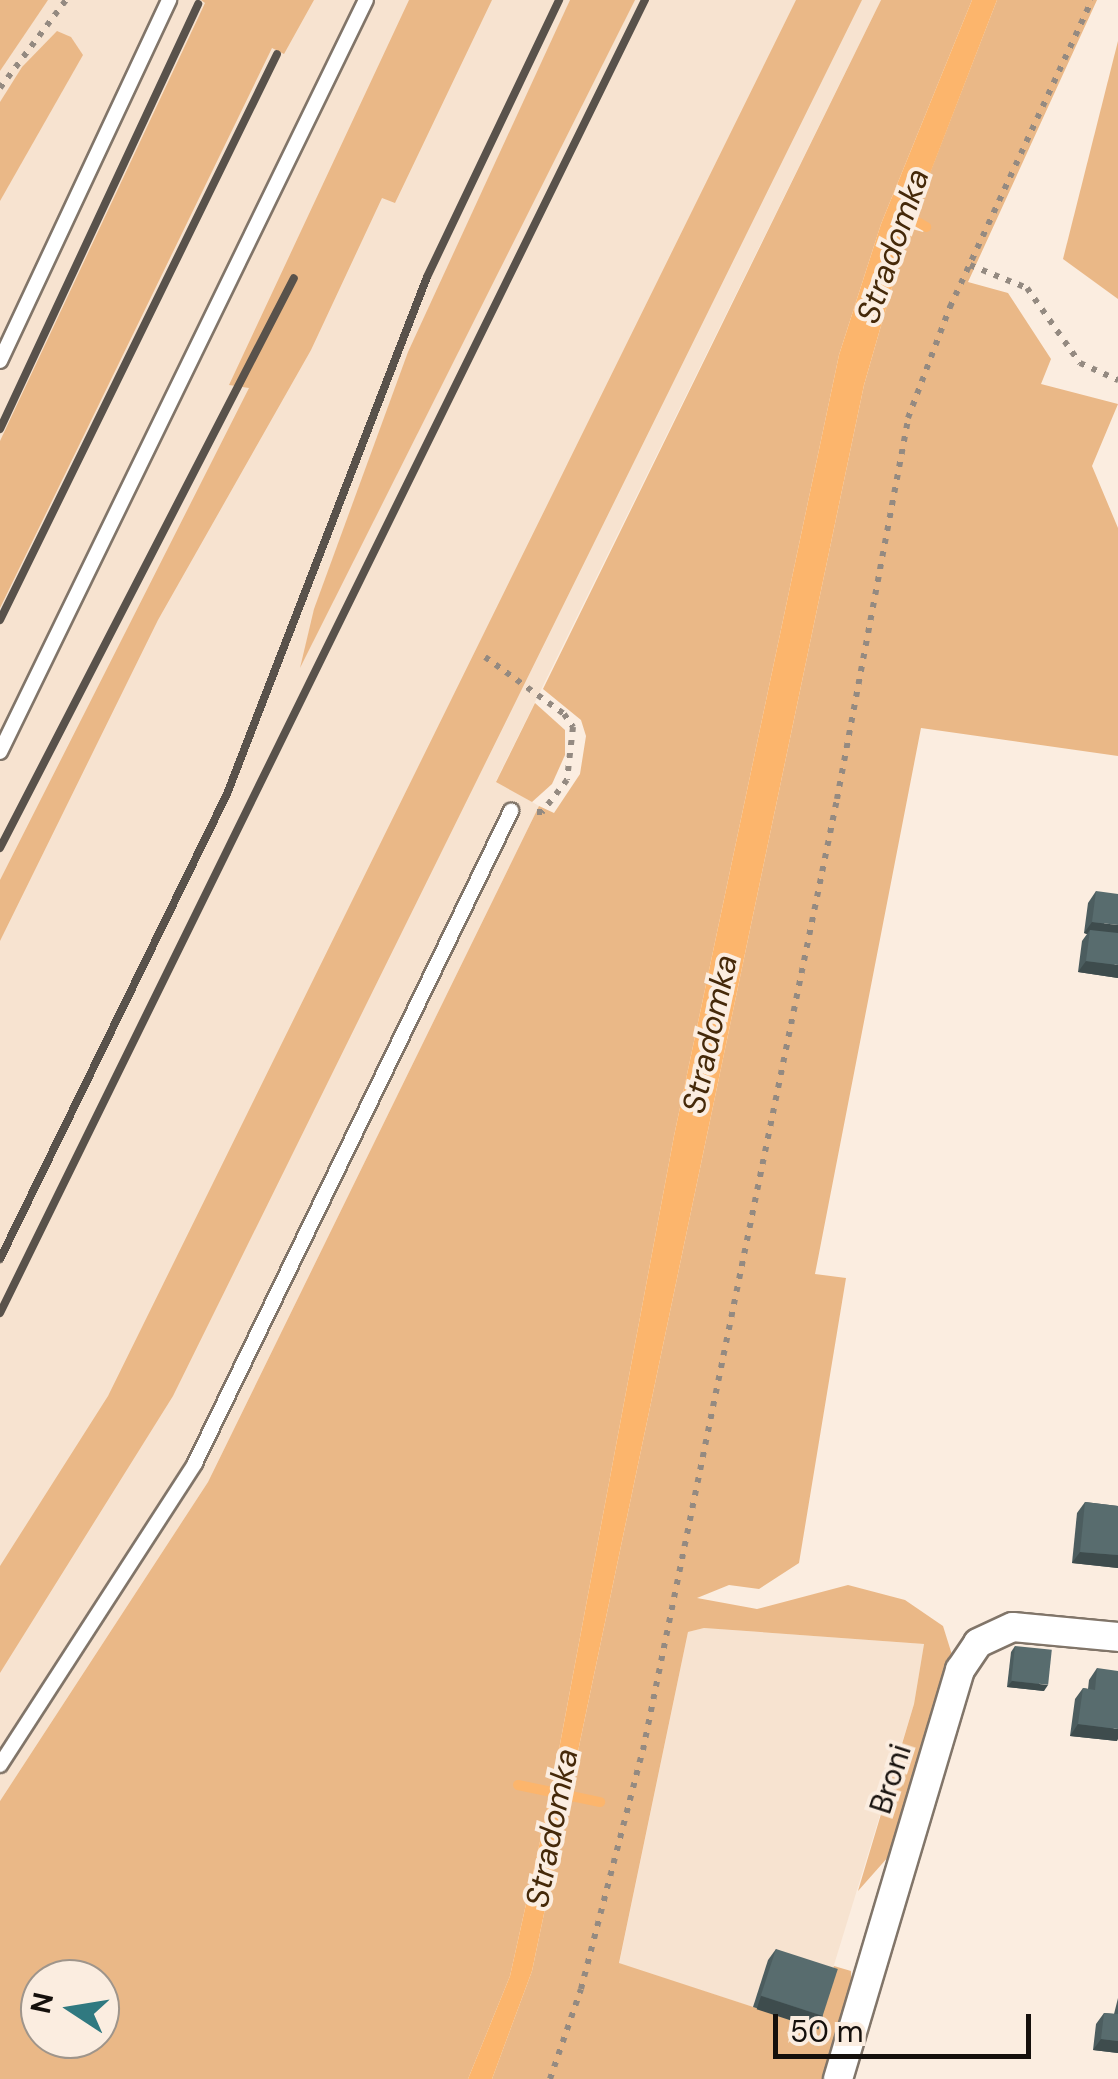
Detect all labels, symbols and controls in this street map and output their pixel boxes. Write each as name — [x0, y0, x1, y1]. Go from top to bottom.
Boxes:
water label: Stradomka — [849, 164, 937, 328]
water label: Stradomka — [674, 951, 746, 1117]
street label: Broni — [863, 1740, 919, 1818]
water label: Stradomka — [518, 1745, 586, 1911]
north arrow — [20, 1959, 120, 2059]
text: N — [22, 1989, 62, 2017]
scale bar — [778, 1994, 1036, 2056]
text: 50 m — [790, 2012, 864, 2051]

